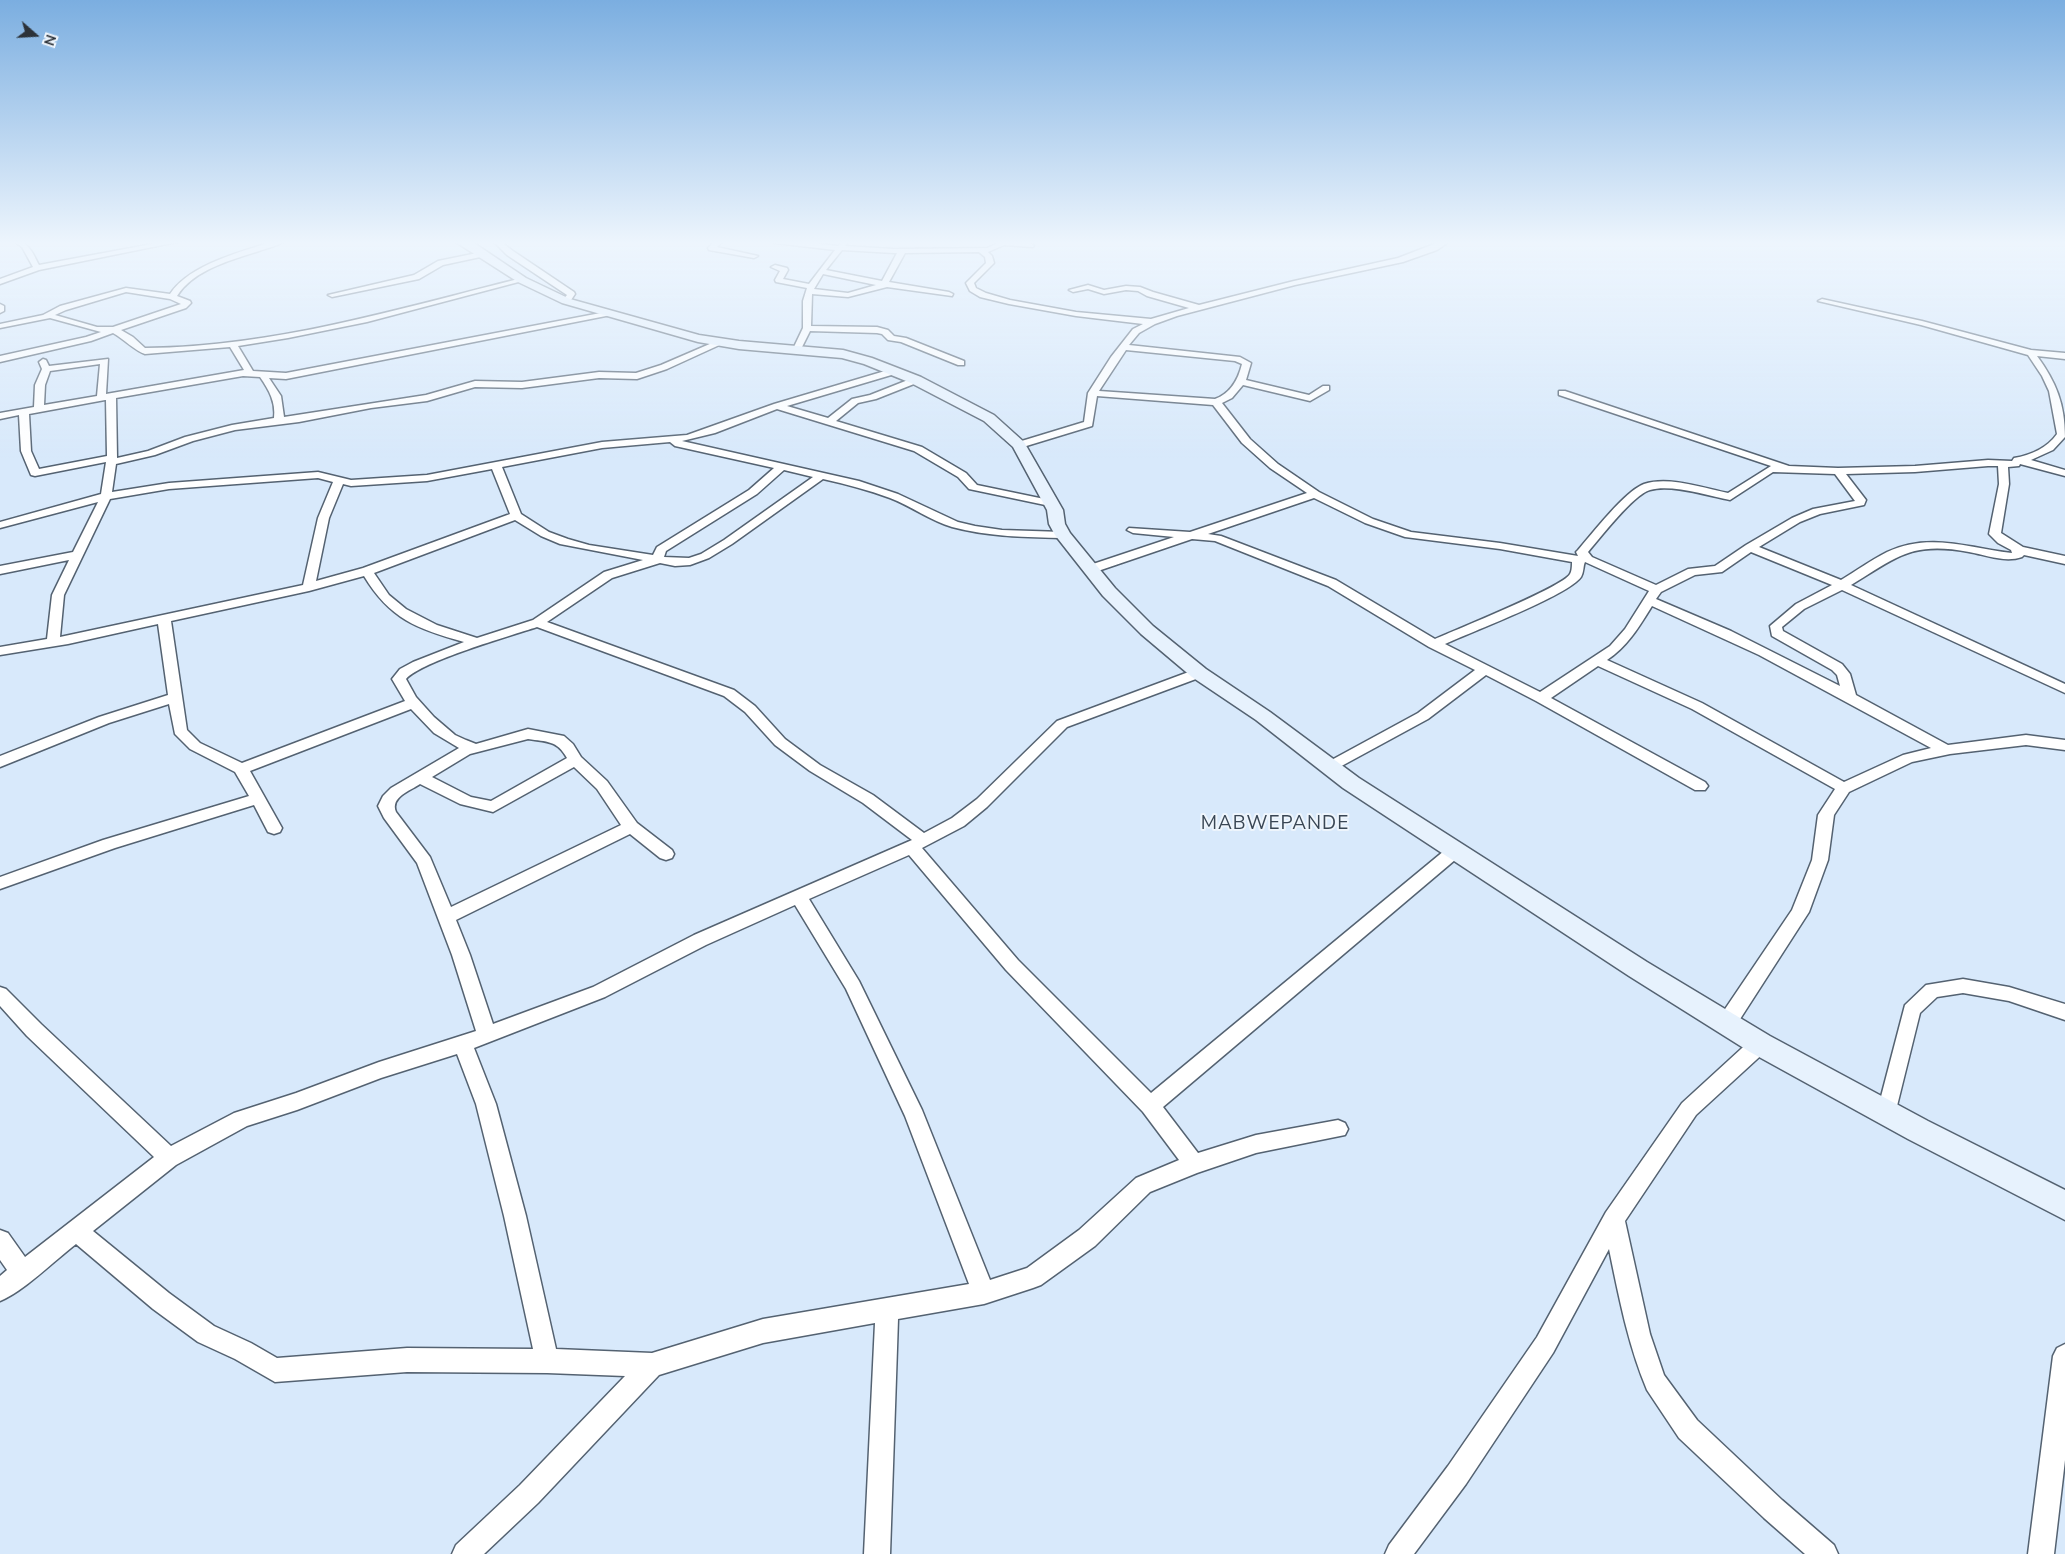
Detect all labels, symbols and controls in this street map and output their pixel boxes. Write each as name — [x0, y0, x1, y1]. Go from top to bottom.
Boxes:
north arrow — [10, 10, 60, 60]
text: N — [39, 32, 60, 48]
district label: MABWEPANDE — [1199, 813, 1351, 835]

